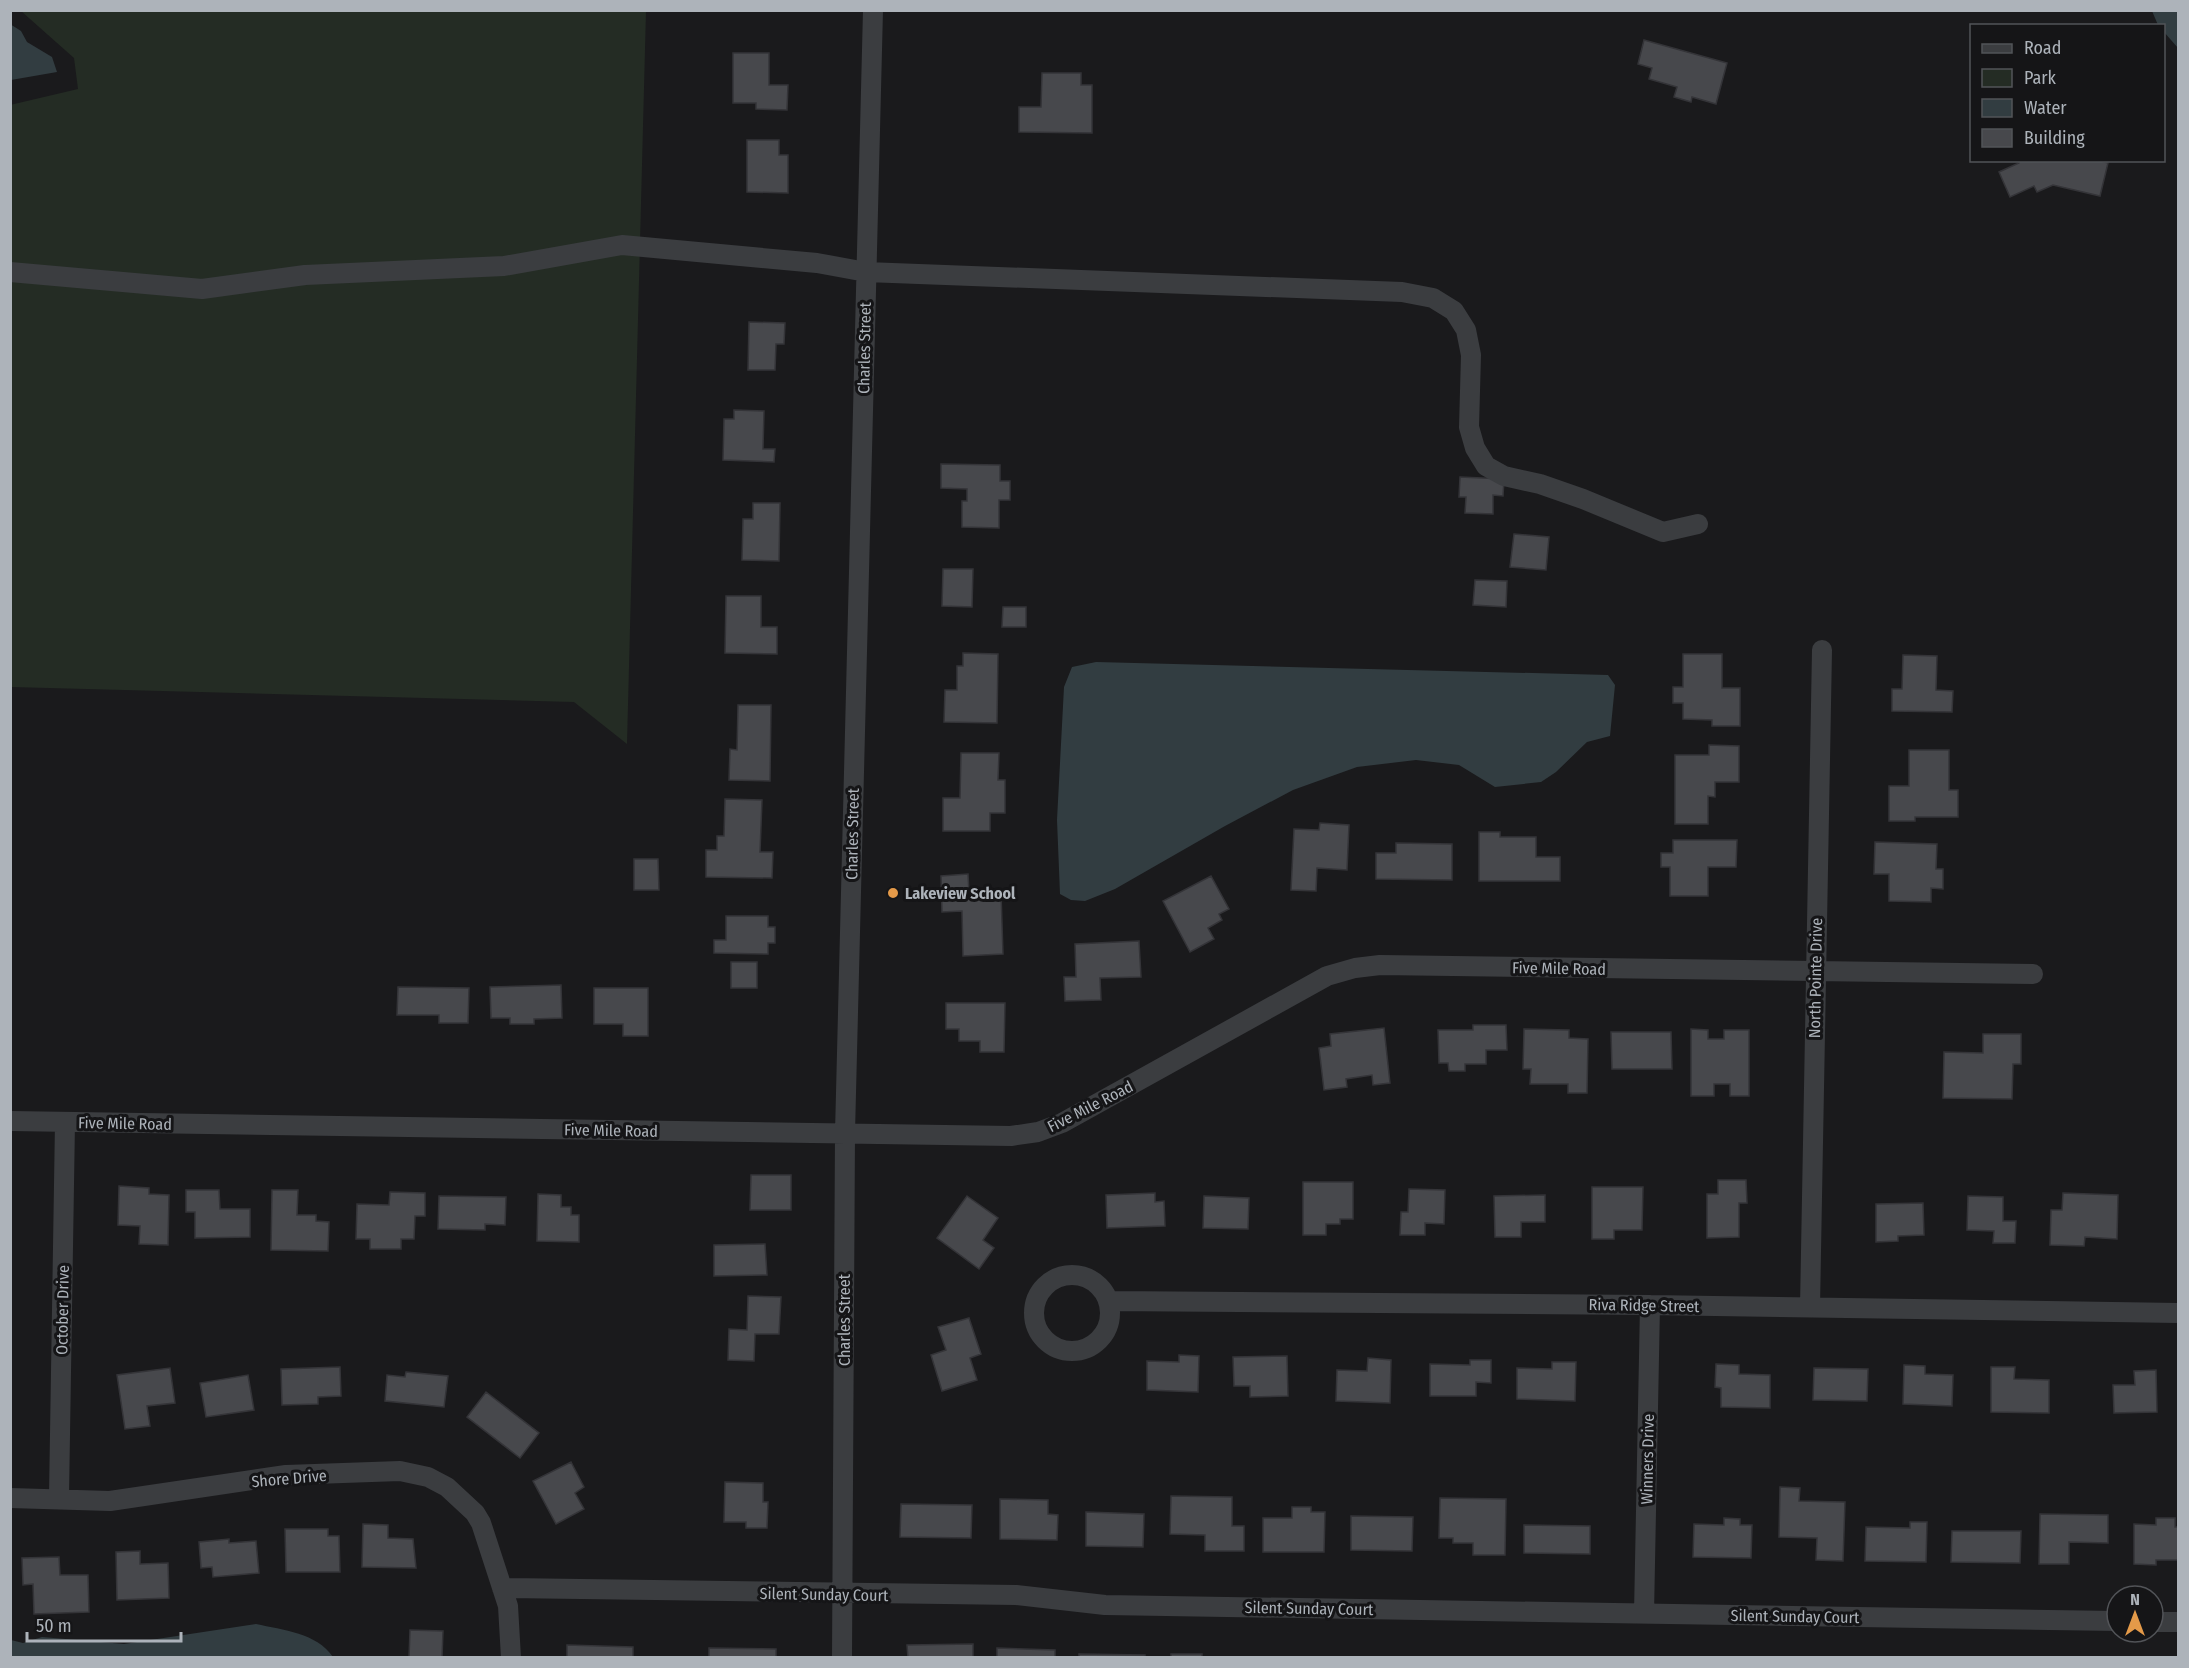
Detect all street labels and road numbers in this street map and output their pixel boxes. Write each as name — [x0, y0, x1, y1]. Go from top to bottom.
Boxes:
street label: Charles Street — [854, 301, 875, 394]
street label: Charles Street — [842, 787, 863, 880]
street label: North Pointe Drive — [1805, 918, 1826, 1038]
street label: Five Mile Road — [1512, 958, 1606, 979]
street label: Five Mile Road — [1044, 1077, 1136, 1136]
street label: Five Mile Road — [78, 1113, 172, 1134]
street label: Five Mile Road — [564, 1120, 658, 1141]
street label: October Drive — [52, 1265, 73, 1355]
street label: Charles Street — [835, 1273, 854, 1366]
street label: Riva Ridge Street — [1588, 1295, 1700, 1316]
street label: Winners Drive — [1637, 1413, 1658, 1504]
street label: Shore Drive — [251, 1466, 328, 1491]
street label: Silent Sunday Court — [759, 1584, 889, 1605]
street label: Silent Sunday Court — [1244, 1598, 1374, 1619]
street label: Silent Sunday Court — [1730, 1606, 1860, 1627]

